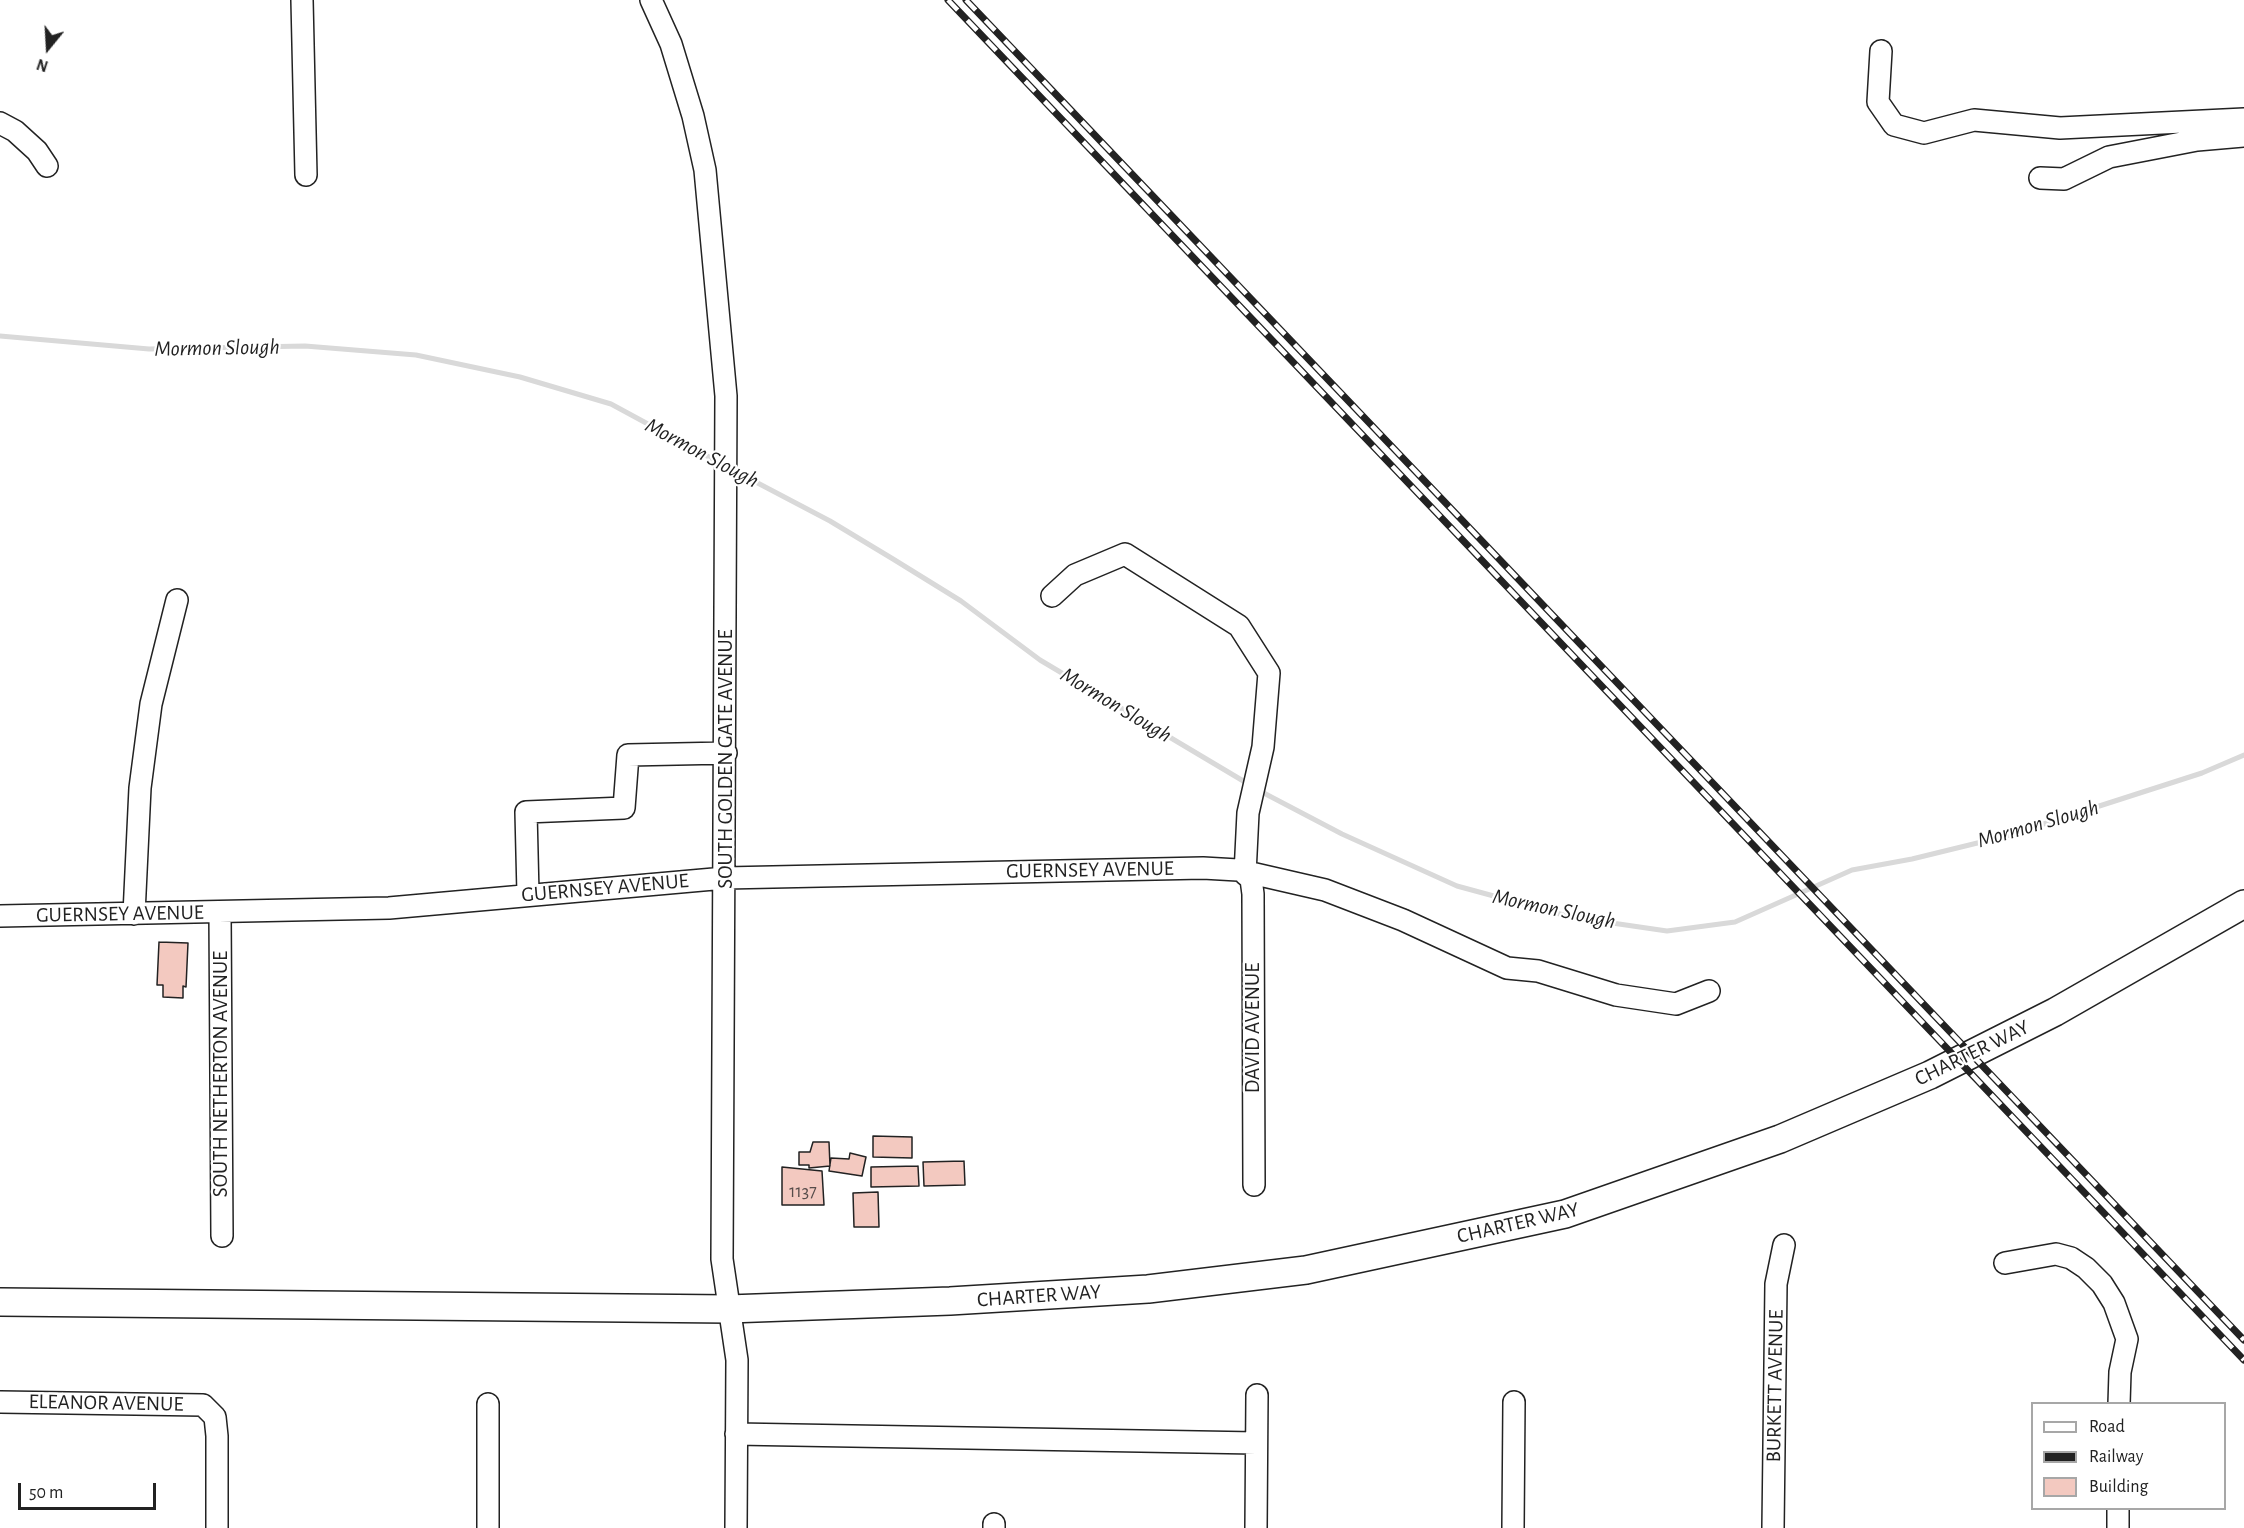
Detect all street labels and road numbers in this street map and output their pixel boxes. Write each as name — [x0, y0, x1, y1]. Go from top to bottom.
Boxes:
street label: SOUTH GOLDEN GATE AVENUE — [713, 629, 739, 889]
street label: GUERNSEY AVENUE — [1006, 856, 1174, 884]
street label: GUERNSEY AVENUE — [520, 868, 690, 908]
street label: GUERNSEY AVENUE — [36, 900, 204, 928]
street label: SOUTH NETHERTON AVENUE — [208, 951, 234, 1197]
street label: DAVID AVENUE — [1240, 963, 1266, 1093]
street label: CHARTER WAY — [1911, 1014, 2033, 1092]
street label: CHARTER WAY — [1455, 1197, 1581, 1249]
street label: CHARTER WAY — [976, 1279, 1102, 1313]
street label: BURKETT AVENUE — [1761, 1309, 1789, 1463]
street label: ELEANOR AVENUE — [28, 1389, 184, 1417]

